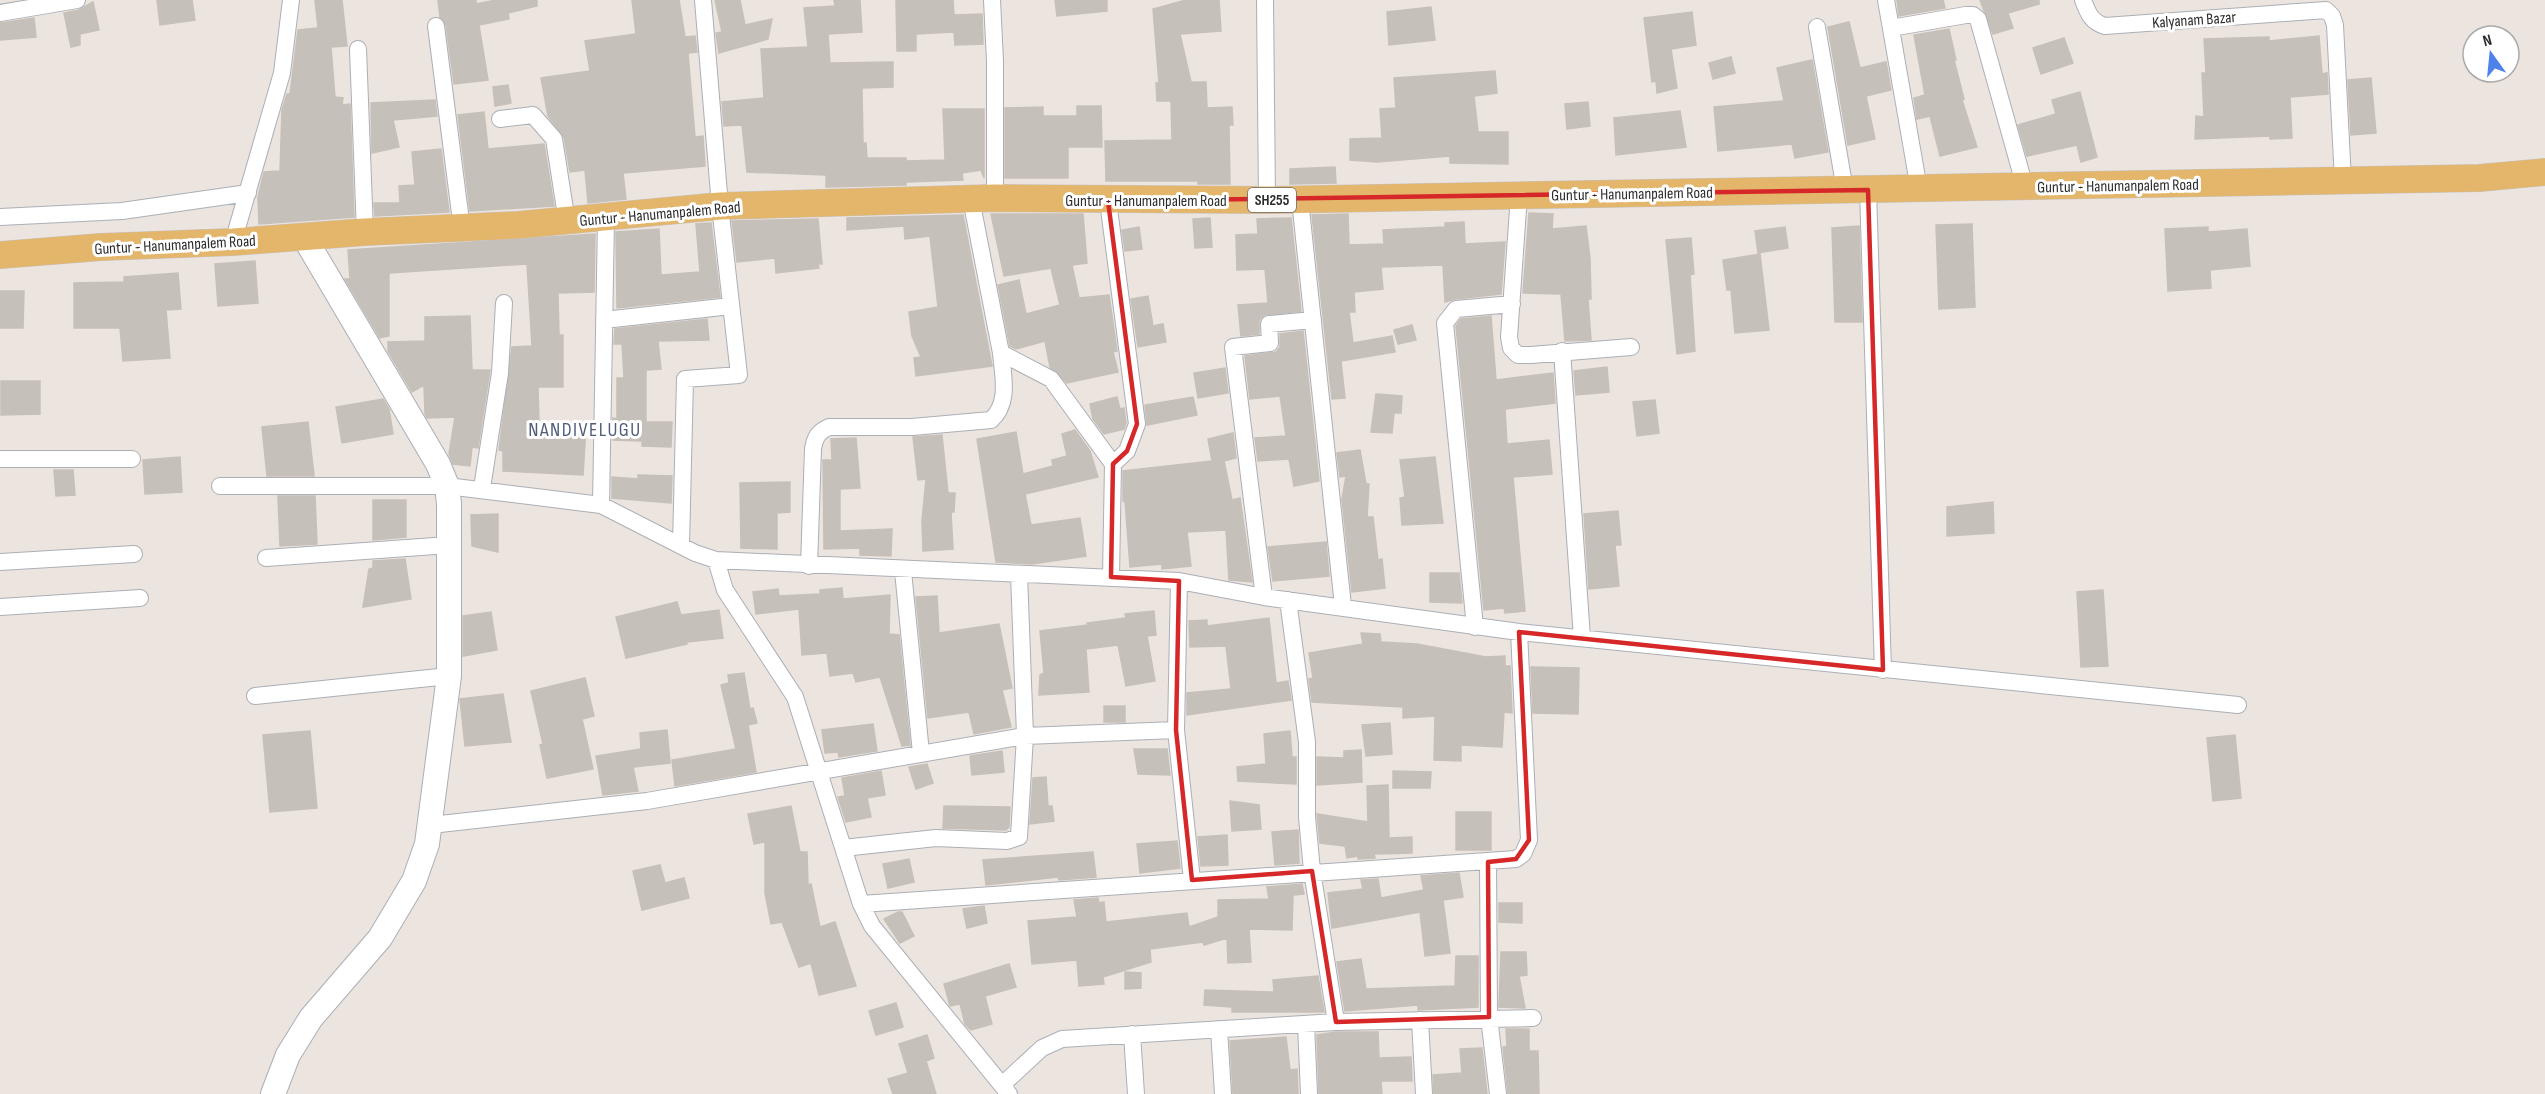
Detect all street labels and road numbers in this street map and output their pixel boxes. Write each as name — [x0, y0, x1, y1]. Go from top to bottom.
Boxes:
street label: Kalyanam Bazar — [2152, 8, 2237, 33]
street label: Guntur - Hanumanpalem Road — [2037, 176, 2199, 197]
street label: Guntur - Hanumanpalem Road — [1551, 184, 1713, 205]
road number: SH255 — [1248, 188, 1296, 212]
street label: Guntur - Hanumanpalem Road — [1065, 192, 1227, 211]
street label: Guntur - Hanumanpalem Road — [579, 198, 741, 231]
street label: Guntur - Hanumanpalem Road — [94, 232, 256, 259]

